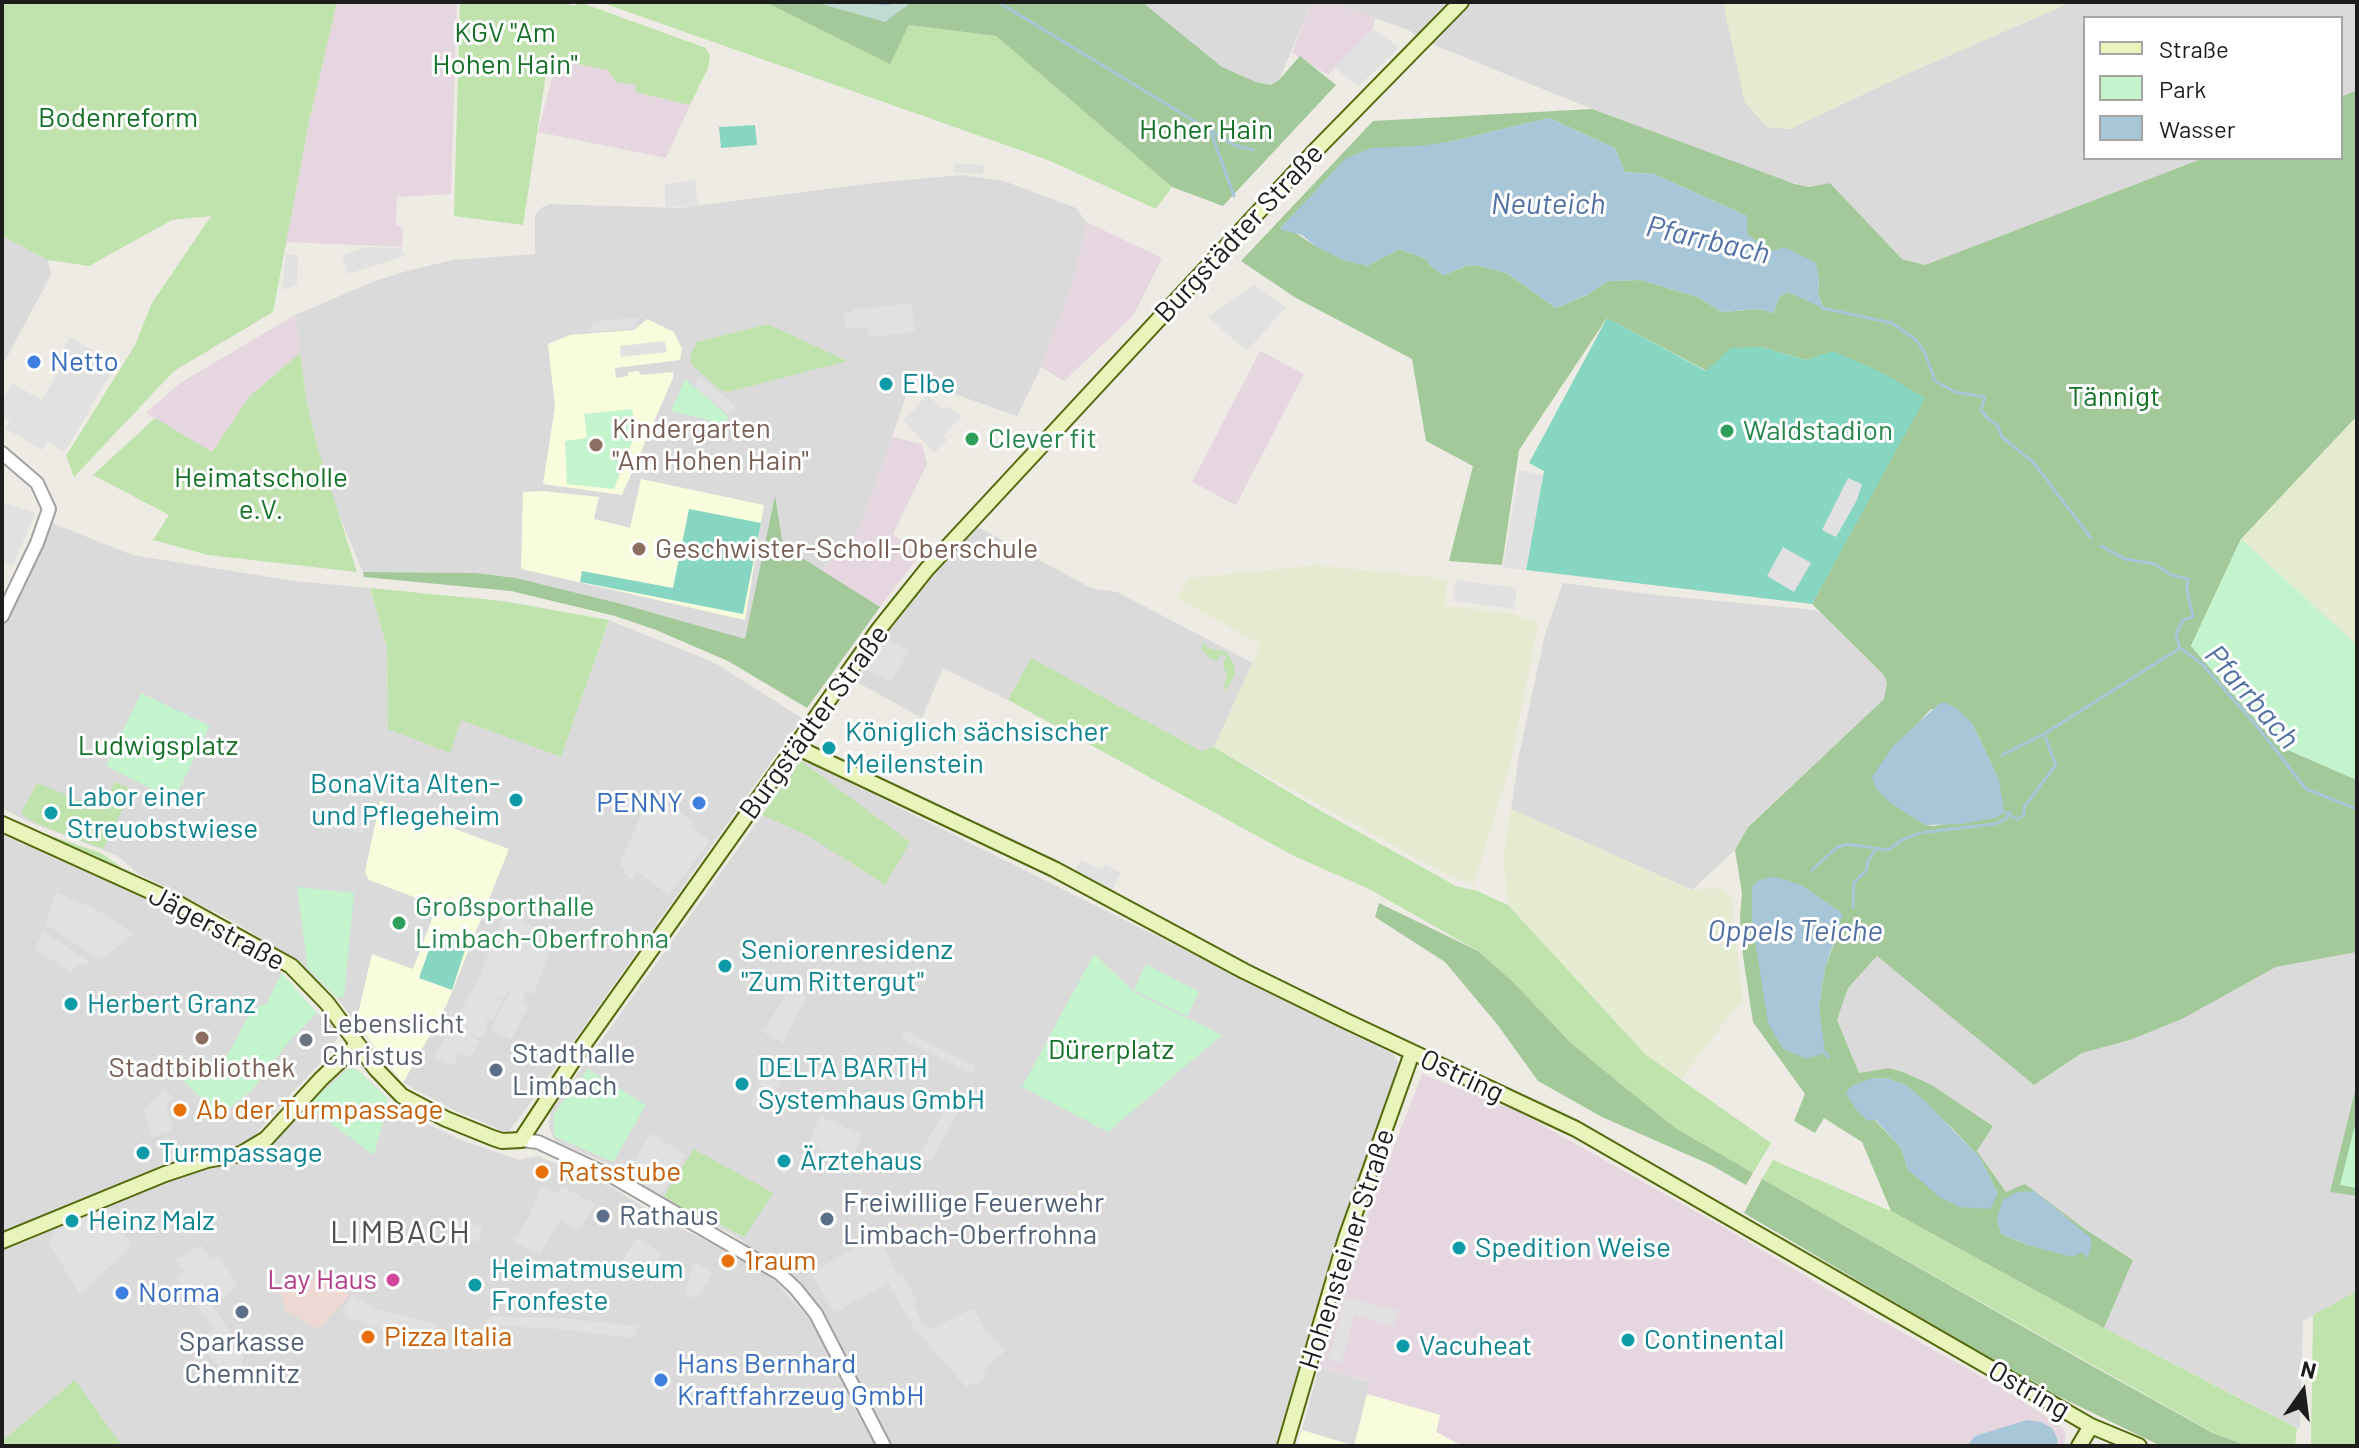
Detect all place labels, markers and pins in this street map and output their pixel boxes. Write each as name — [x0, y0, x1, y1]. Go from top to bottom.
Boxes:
place label: Netto — [50, 345, 119, 379]
marker: Netto — [25, 353, 43, 371]
place label: Elbe — [902, 367, 955, 401]
marker: Elbe — [877, 375, 895, 393]
place label: Kindergarten "Am Hohen Hain" — [612, 412, 809, 478]
place label: Waldstadion — [1743, 414, 1893, 448]
place label: Clever fit — [988, 422, 1097, 456]
marker: Waldstadion — [1718, 422, 1736, 440]
marker: Clever fit — [963, 430, 981, 448]
marker: Kindergarten "Am Hohen Hain" — [587, 436, 605, 454]
place label: Geschwister-Scholl-Oberschule — [655, 532, 1038, 566]
marker: Geschwister-Scholl-Oberschule — [630, 540, 648, 558]
place label: Königlich sächsischer Meilenstein — [845, 715, 1109, 781]
marker: Königlich sächsischer Meilenstein — [820, 739, 838, 757]
place label: BonaVita Alten- und Pflegeheim — [310, 767, 500, 833]
place label: Labor einer Streuobstwiese — [67, 780, 258, 846]
place label: PENNY — [596, 786, 683, 820]
marker: BonaVita Alten- und Pflegeheim — [507, 791, 525, 809]
marker: PENNY — [690, 794, 708, 812]
marker: Labor einer Streuobstwiese — [42, 804, 60, 822]
place label: Großsporthalle Limbach-Oberfrohna — [415, 890, 669, 956]
marker: Großsporthalle Limbach-Oberfrohna — [390, 914, 408, 932]
place label: Seniorenresidenz "Zum Rittergut" — [741, 933, 953, 999]
marker: Seniorenresidenz "Zum Rittergut" — [716, 957, 734, 975]
place label: Herbert Granz — [87, 987, 256, 1021]
marker: Herbert Granz — [62, 995, 80, 1013]
place label: Lebenslicht Christus — [322, 1007, 465, 1073]
marker: Stadtbibliothek — [193, 1029, 211, 1047]
marker: Lebenslicht Christus — [297, 1031, 315, 1049]
place label: Stadthalle Limbach — [512, 1037, 636, 1103]
place label: Stadtbibliothek — [109, 1051, 295, 1085]
place label: DELTA BARTH Systemhaus GmbH — [758, 1051, 985, 1117]
marker: Stadthalle Limbach — [487, 1061, 505, 1079]
marker: DELTA BARTH Systemhaus GmbH — [733, 1075, 751, 1093]
place label: Ab der Turmpassage — [196, 1093, 443, 1127]
marker: Ab der Turmpassage — [171, 1101, 189, 1119]
place label: Turmpassage — [159, 1136, 323, 1170]
marker: Turmpassage — [134, 1144, 152, 1162]
place label: Ärztehaus — [800, 1144, 922, 1178]
marker: Ärztehaus — [775, 1152, 793, 1170]
place label: Ratsstube — [558, 1155, 681, 1189]
marker: Ratsstube — [533, 1163, 551, 1181]
place label: Freiwillige Feuerwehr Limbach-Oberfrohna — [843, 1186, 1104, 1252]
place label: Rathaus — [619, 1199, 718, 1233]
place label: Heinz Malz — [88, 1204, 215, 1238]
marker: Rathaus — [594, 1207, 612, 1225]
marker: Freiwillige Feuerwehr Limbach-Oberfrohna — [818, 1210, 836, 1228]
marker: Heinz Malz — [63, 1212, 81, 1230]
place label: Spedition Weise — [1475, 1231, 1671, 1265]
marker: Spedition Weise — [1450, 1239, 1468, 1257]
place label: 1raum — [744, 1244, 816, 1278]
place label: Heimatmuseum Fronfeste — [491, 1252, 684, 1318]
marker: 1raum — [719, 1252, 737, 1270]
place label: Lay Haus — [267, 1263, 377, 1297]
marker: Lay Haus — [384, 1271, 402, 1289]
place label: Norma — [138, 1276, 220, 1310]
marker: Heimatmuseum Fronfeste — [466, 1276, 484, 1294]
marker: Norma — [113, 1284, 131, 1302]
marker: Sparkasse Chemnitz — [233, 1303, 251, 1321]
place label: Pizza Italia — [384, 1320, 512, 1354]
place label: Continental — [1644, 1323, 1785, 1357]
place label: Sparkasse Chemnitz — [179, 1325, 305, 1391]
marker: Pizza Italia — [359, 1328, 377, 1346]
place label: Vacuheat — [1419, 1329, 1532, 1363]
marker: Continental — [1619, 1331, 1637, 1349]
marker: Vacuheat — [1394, 1337, 1412, 1355]
place label: Hans Bernhard Kraftfahrzeug GmbH — [677, 1347, 925, 1413]
marker: Hans Bernhard Kraftfahrzeug GmbH — [652, 1371, 670, 1389]

